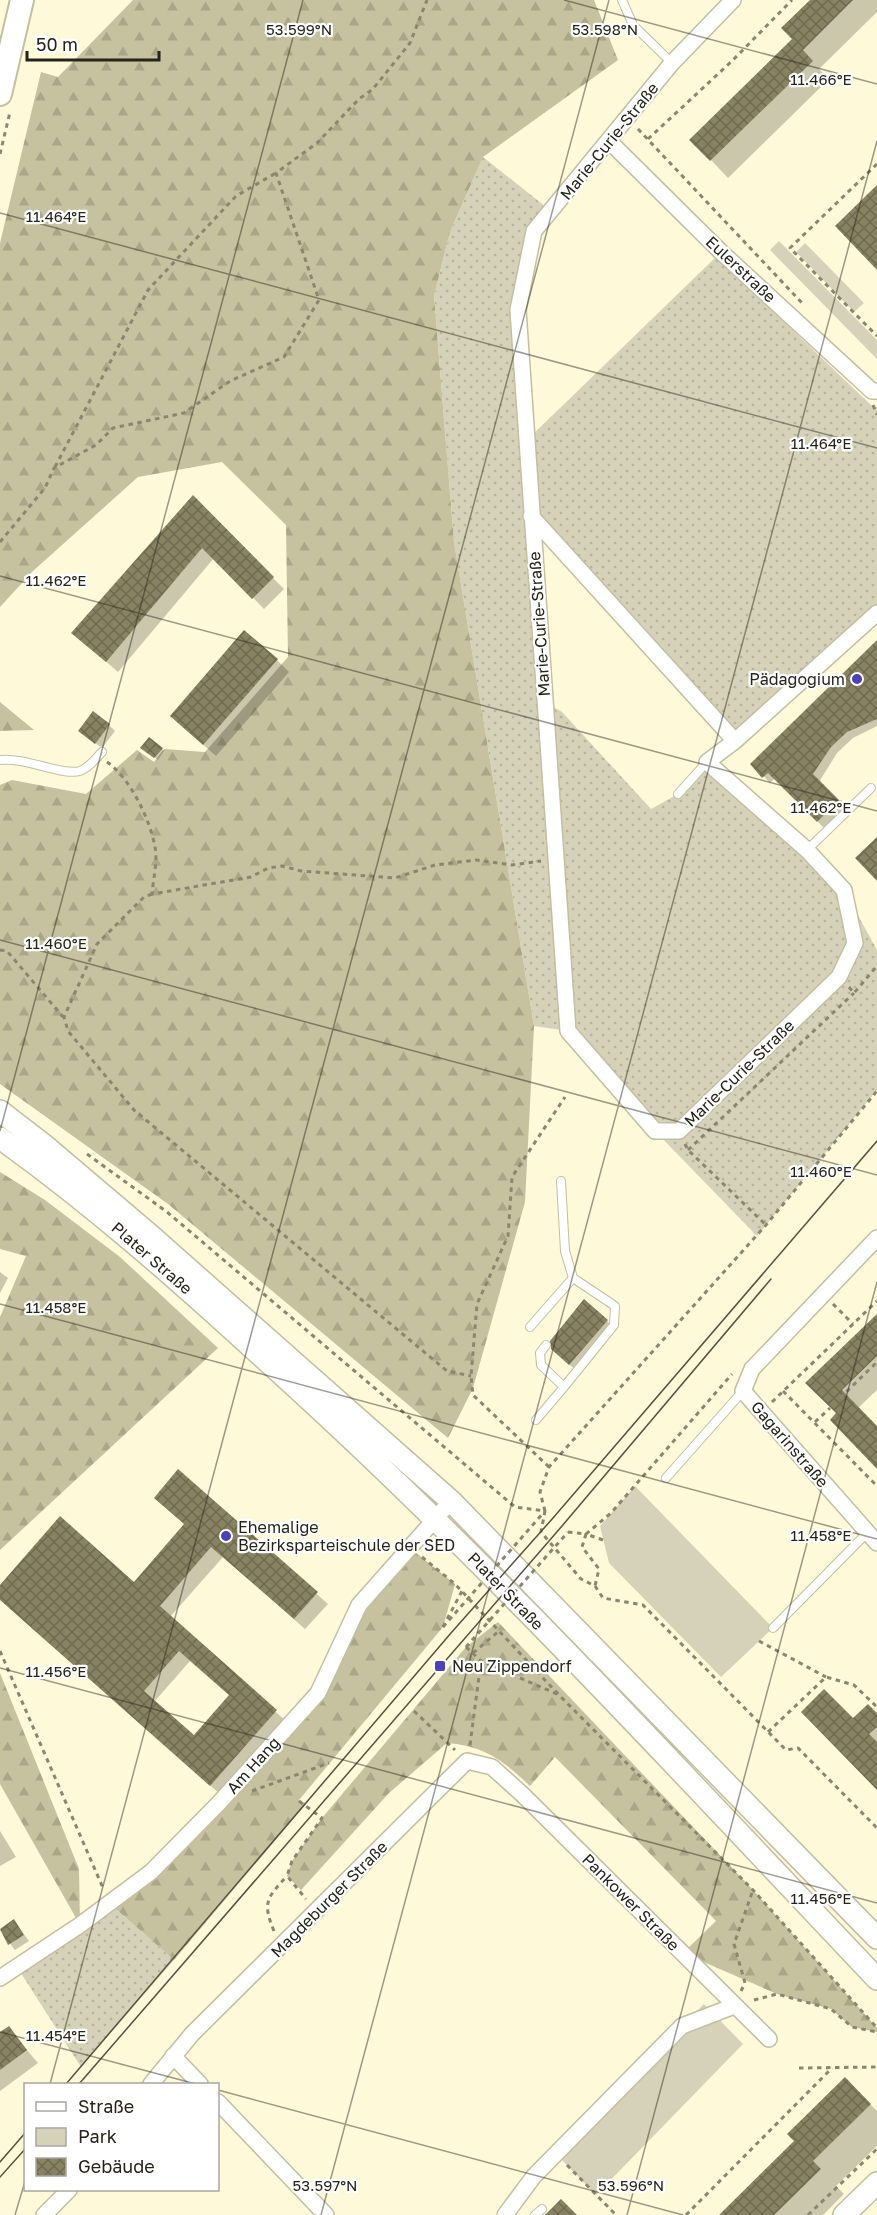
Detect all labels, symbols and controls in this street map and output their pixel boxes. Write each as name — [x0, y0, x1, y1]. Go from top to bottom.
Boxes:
text: 53.599°N — [266, 20, 332, 38]
text: 53.598°N — [572, 20, 638, 38]
scale bar — [27, 24, 159, 62]
text: 50 m — [36, 33, 78, 55]
text: 11.466°E — [790, 70, 852, 88]
street label: Marie-Curie-Straße — [556, 78, 662, 204]
text: 11.464°E — [26, 207, 86, 225]
street label: Eulerstraße — [702, 232, 780, 306]
text: 11.464°E — [791, 434, 851, 452]
street label: Marie-Curie-Straße — [524, 551, 554, 697]
text: 11.462°E — [26, 571, 86, 589]
place label: Pädagogium — [749, 669, 845, 689]
marker: Pädagogium — [850, 672, 864, 686]
text: 11.462°E — [791, 798, 851, 816]
text: 11.460°E — [25, 934, 87, 952]
street label: Marie-Curie-Straße — [680, 1015, 798, 1131]
text: 11.460°E — [790, 1162, 852, 1180]
street label: Plater Straße — [108, 1218, 196, 1298]
text: 11.458°E — [25, 1298, 87, 1316]
street label: Gagarinstraße — [747, 1397, 833, 1491]
place label: Ehemalige Bezirksparteischule der SED — [238, 1517, 455, 1555]
text: 11.458°E — [790, 1526, 852, 1544]
marker: Ehemalige Bezirksparteischule der SED — [219, 1529, 233, 1543]
street label: Plater Straße — [464, 1548, 548, 1634]
place label: Neu Zippendorf — [452, 1656, 572, 1676]
marker: Neu Zippendorf — [433, 1659, 447, 1673]
text: 11.456°E — [26, 1662, 86, 1680]
street label: Am Hang — [222, 1732, 284, 1798]
street label: Magdeburger Straße — [267, 1837, 391, 1961]
street label: Pankower Straße — [578, 1849, 684, 1955]
text: 11.456°E — [791, 1889, 851, 1907]
text: 11.454°E — [26, 2026, 86, 2044]
legend — [24, 2083, 219, 2191]
text: Straße — [78, 2095, 134, 2117]
text: Park — [78, 2125, 117, 2147]
text: Gebäude — [78, 2155, 155, 2177]
text: 53.597°N — [293, 2176, 357, 2194]
text: 53.596°N — [598, 2176, 664, 2194]

